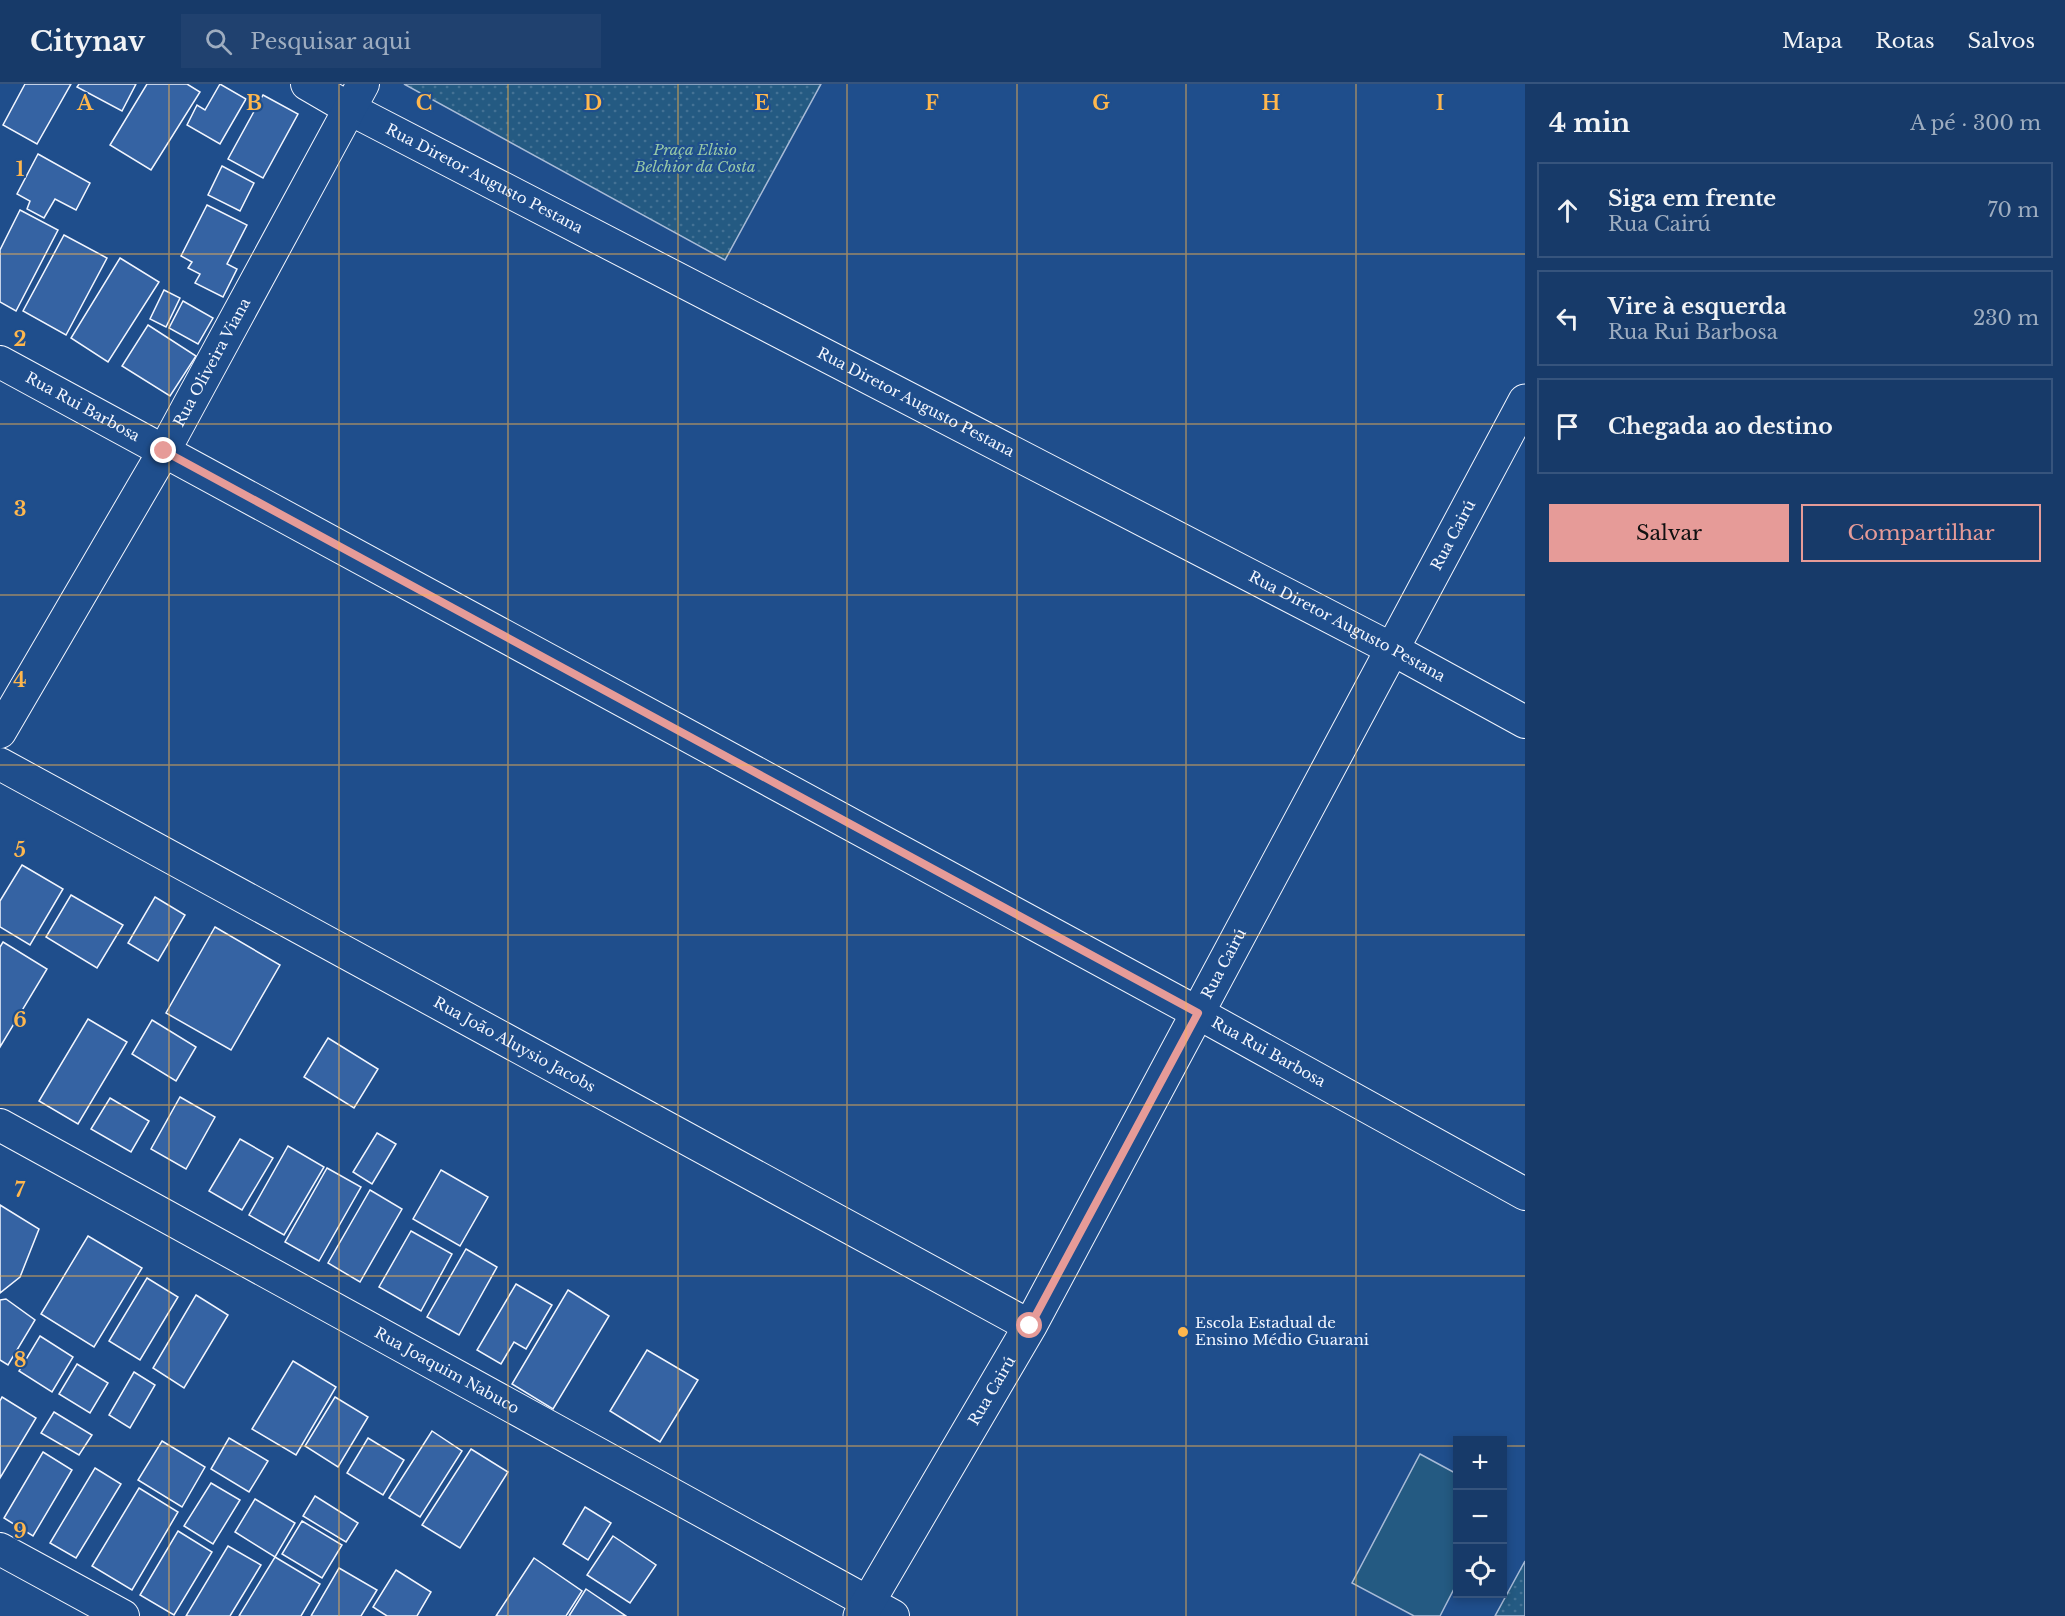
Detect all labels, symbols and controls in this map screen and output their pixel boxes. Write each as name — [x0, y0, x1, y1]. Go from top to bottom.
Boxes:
search box — [181, 14, 601, 68]
text: Citynav — [30, 24, 145, 59]
icon: search — [202, 25, 235, 58]
text: Pesquisar aqui — [250, 28, 411, 55]
text: Mapa — [1782, 28, 1842, 54]
text: Rotas — [1875, 28, 1935, 54]
text: Salvos — [1968, 28, 2035, 54]
text: A — [76, 91, 94, 115]
text: B — [246, 91, 262, 115]
text: C — [416, 91, 432, 115]
text: D — [584, 91, 602, 115]
text: E — [754, 91, 770, 115]
text: F — [925, 91, 939, 115]
text: G — [1092, 91, 1110, 115]
text: H — [1262, 91, 1281, 115]
text: I — [1436, 91, 1444, 115]
text: 4 min — [1549, 107, 1630, 139]
text: A pé · 300 m — [1910, 111, 2041, 135]
street label: Rua Diretor Augusto Pestana — [383, 119, 587, 237]
park label: Praça Elisio Belchior da Costa — [633, 140, 756, 176]
text: 1 — [16, 157, 25, 181]
text: Siga em frente — [1608, 185, 1776, 212]
icon: ahead — [1551, 194, 1584, 227]
text: 70 m — [1987, 198, 2039, 222]
text: Rua Cairú — [1608, 212, 1711, 236]
text: Vire à esquerda — [1608, 293, 1787, 320]
street label: Rua Oliveira Viana — [169, 294, 254, 430]
icon: left — [1551, 302, 1584, 335]
text: 230 m — [1973, 306, 2039, 330]
text: Rua Rui Barbosa — [1608, 320, 1778, 344]
text: 2 — [13, 327, 27, 351]
street label: Rua Diretor Augusto Pestana — [814, 343, 1018, 461]
street label: Rua Rui Barbosa — [22, 368, 144, 446]
icon: arrive — [1551, 410, 1584, 443]
text: Chegada ao destino — [1608, 413, 1833, 440]
route end — [150, 437, 176, 463]
text: 3 — [14, 497, 26, 521]
street label: Rua Cairú — [1426, 497, 1479, 573]
button: Salvar — [1549, 504, 1789, 562]
button: Compartilhar — [1801, 504, 2041, 562]
street label: Rua Diretor Augusto Pestana — [1246, 566, 1449, 686]
text: 4 — [13, 668, 27, 692]
text: 5 — [14, 838, 26, 862]
street label: Rua Cairú — [1197, 925, 1250, 1002]
street label: Rua João Aluysio Jacobs — [430, 992, 599, 1096]
text: 6 — [13, 1008, 27, 1032]
street label: Rua Rui Barbosa — [1208, 1012, 1330, 1091]
text: 7 — [15, 1178, 26, 1202]
route start — [1016, 1312, 1042, 1338]
place label: Escola Estadual de Ensino Médio Guarani — [1195, 1313, 1369, 1349]
street label: Rua Joaquim Nabuco — [371, 1323, 523, 1418]
marker: Escola Estadual de Ensino Médio Guarani — [1176, 1325, 1190, 1339]
text: 8 — [14, 1348, 26, 1372]
street label: Rua Cairú — [964, 1353, 1019, 1429]
map controls — [1453, 1436, 1507, 1598]
button: + — [1453, 1436, 1507, 1490]
button: − — [1453, 1490, 1507, 1544]
text: 9 — [13, 1519, 27, 1543]
button: locate — [1453, 1544, 1507, 1598]

